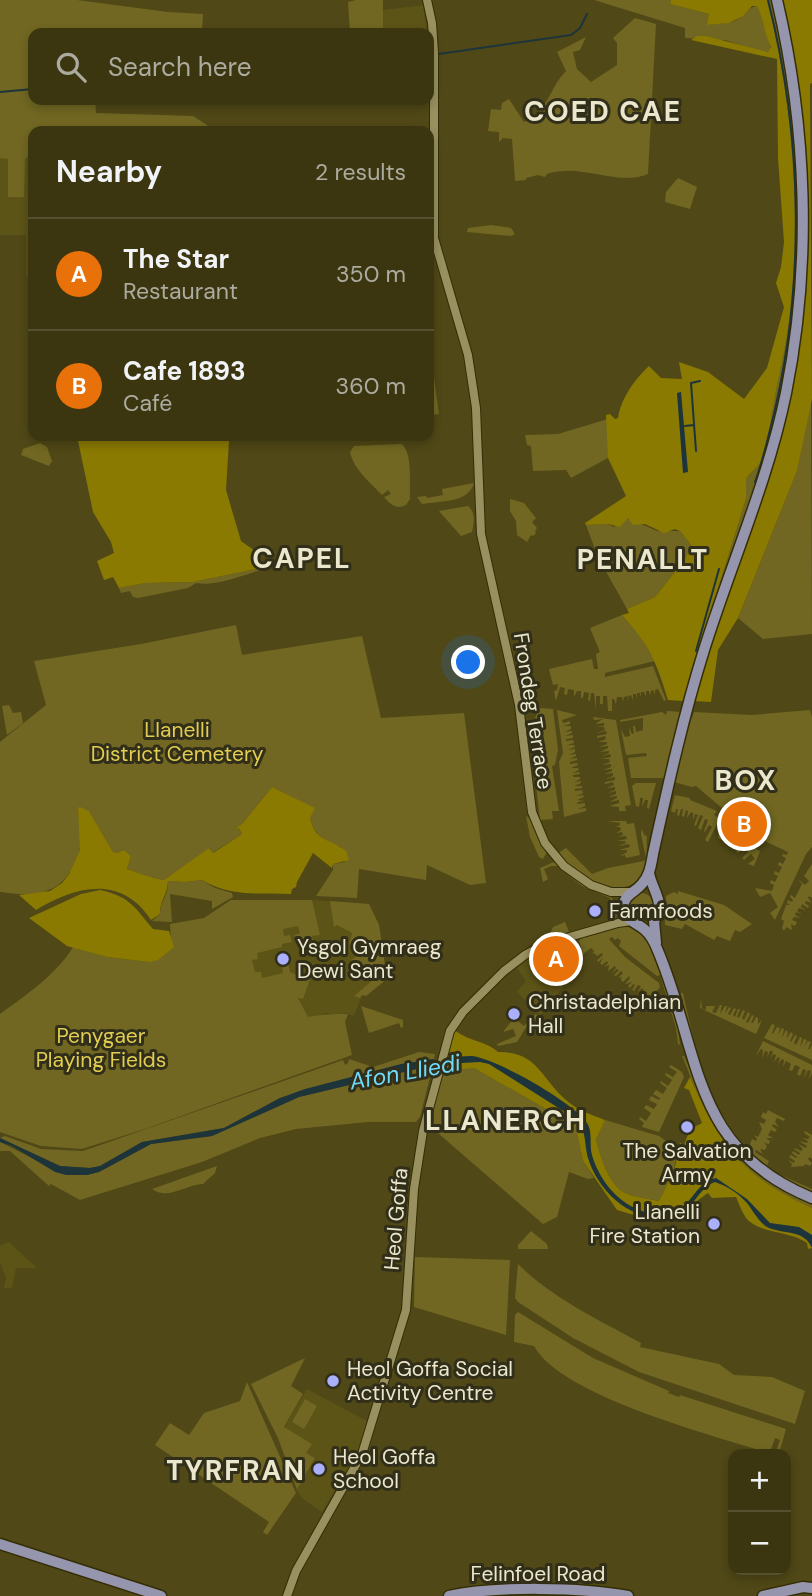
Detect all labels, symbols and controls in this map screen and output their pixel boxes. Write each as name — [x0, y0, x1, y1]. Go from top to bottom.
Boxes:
search box — [28, 28, 434, 105]
icon: search — [52, 48, 90, 86]
text: Search here — [108, 50, 251, 84]
district label: COED CAE — [524, 93, 682, 130]
text: Nearby — [56, 152, 162, 191]
text: 2 results — [315, 157, 406, 187]
text: The Star — [123, 242, 229, 276]
text: A — [71, 259, 87, 289]
text: 350 m — [336, 259, 406, 289]
text: Restaurant — [123, 276, 238, 306]
text: Cafe 1893 — [123, 354, 246, 388]
text: B — [72, 371, 86, 401]
text: 360 m — [336, 371, 406, 401]
text: Café — [123, 388, 172, 418]
district label: CAPEL — [252, 540, 352, 577]
district label: PENALLT — [577, 541, 709, 578]
street label: Frondeg Terrace — [507, 631, 559, 791]
your location — [451, 645, 485, 679]
park label: Llanelli District Cemetery — [91, 716, 264, 768]
district label: BOX — [714, 762, 778, 799]
pin: B — [721, 798, 767, 850]
place label: Farmfoods — [609, 897, 713, 925]
marker: Farmfoods — [587, 903, 603, 919]
place label: Ysgol Gymraeg Dewi Sant — [297, 933, 442, 985]
pin: A — [533, 933, 579, 985]
marker: Ysgol Gymraeg Dewi Sant — [275, 951, 291, 967]
place label: Christadelphian Hall — [528, 988, 681, 1040]
marker: Christadelphian Hall — [506, 1006, 522, 1022]
park label: Penygaer Playing Fields — [36, 1022, 166, 1074]
water label: Afon Lliedi — [346, 1047, 463, 1097]
district label: LLANERCH — [425, 1102, 587, 1139]
marker: The Salvation Army — [679, 1119, 695, 1135]
place label: The Salvation Army — [622, 1137, 752, 1189]
street label: Heol Goffa — [378, 1167, 414, 1271]
place label: Llanelli Fire Station — [590, 1198, 700, 1250]
marker: Llanelli Fire Station — [706, 1216, 722, 1232]
place label: Heol Goffa Social Activity Centre — [347, 1355, 513, 1407]
marker: Heol Goffa Social Activity Centre — [325, 1373, 341, 1389]
place label: Heol Goffa School — [333, 1443, 436, 1495]
map controls — [728, 1449, 791, 1575]
button: + — [728, 1449, 791, 1512]
district label: TYRFRAN — [166, 1452, 306, 1489]
marker: Heol Goffa School — [311, 1461, 327, 1477]
button: − — [728, 1512, 791, 1575]
street label: Felinfoel Road — [471, 1560, 605, 1588]

